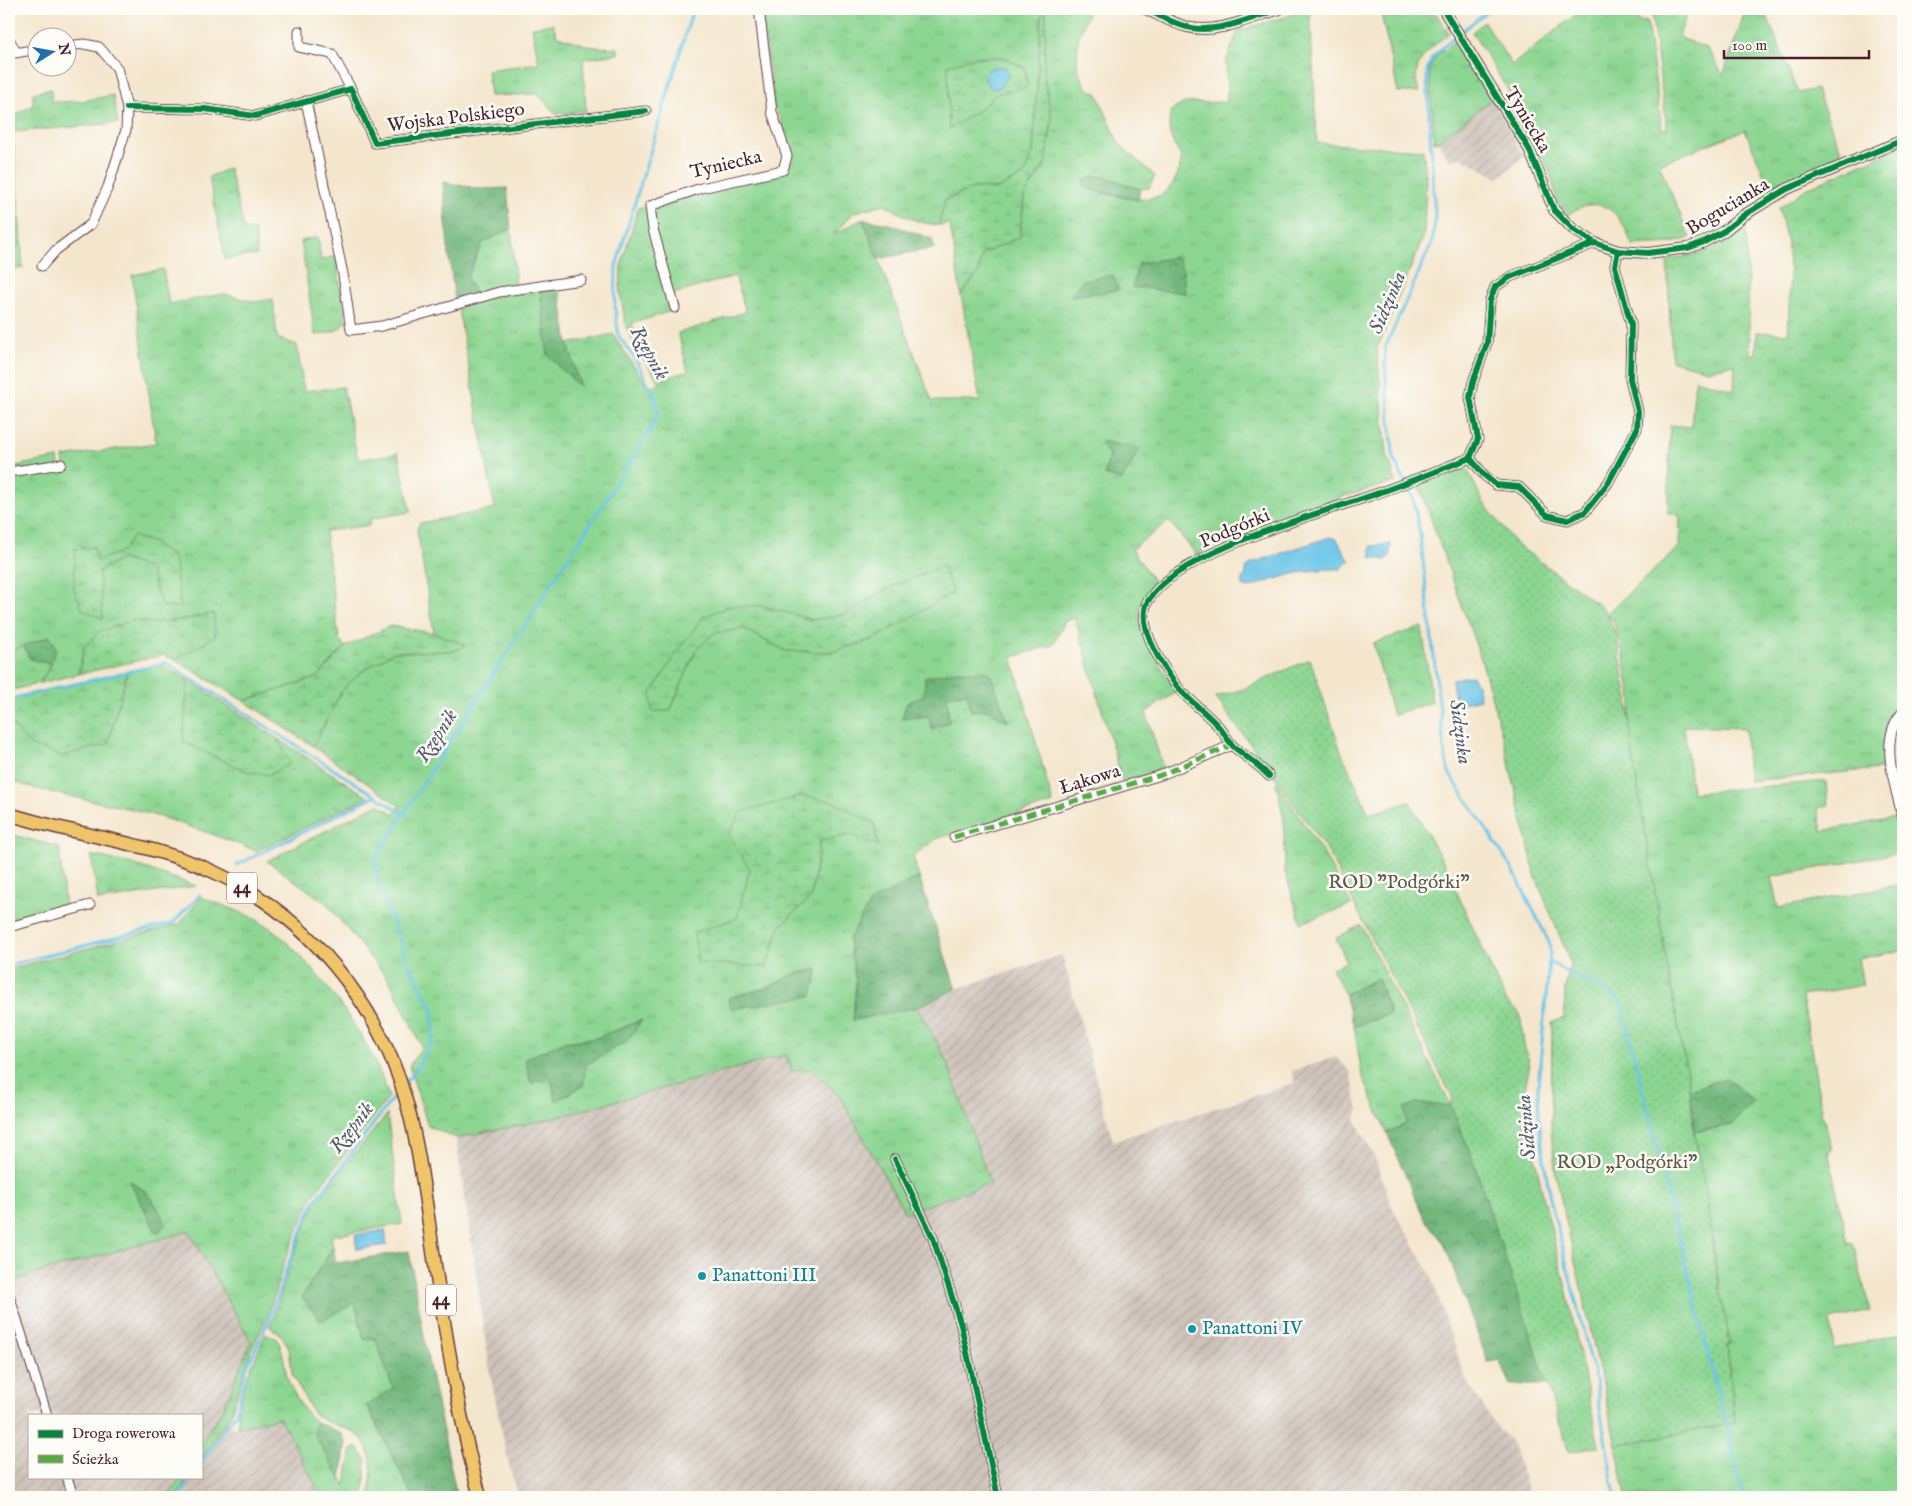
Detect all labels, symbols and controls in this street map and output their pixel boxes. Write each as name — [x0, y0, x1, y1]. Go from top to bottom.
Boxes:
north arrow — [28, 28, 78, 78]
scale bar — [1724, 28, 1870, 60]
text: 100 m — [1732, 36, 1768, 55]
text: N — [54, 41, 74, 57]
street label: Tyniecka — [1498, 83, 1556, 158]
street label: Wojska Polskiego — [386, 98, 526, 138]
street label: Tyniecka — [688, 145, 765, 185]
street label: Bogucianka — [1682, 172, 1775, 241]
water label: Sidzinka — [1364, 268, 1412, 338]
water label: Rzepnik — [624, 321, 674, 385]
street label: Podgórki — [1196, 504, 1274, 554]
water label: Sidzinka — [1443, 698, 1477, 766]
water label: Rzepnik — [411, 705, 463, 767]
street label: Łąkowa — [1057, 759, 1124, 801]
park label: ROD "Podgórki" — [1328, 871, 1470, 895]
road number: 44 — [227, 872, 257, 904]
water label: Sidzinka — [1512, 1093, 1542, 1161]
water label: Rzepnik — [324, 1097, 380, 1159]
park label: ROD „Podgórki” — [1556, 1151, 1698, 1175]
place label: Panattoni III — [712, 1264, 816, 1288]
marker: Panattoni III — [696, 1270, 708, 1282]
road number: 44 — [426, 1284, 456, 1316]
place label: Panattoni IV — [1202, 1317, 1303, 1341]
marker: Panattoni IV — [1186, 1323, 1198, 1335]
legend — [28, 1414, 202, 1478]
text: Droga rowerowa — [72, 1424, 176, 1443]
text: Ścieżka — [72, 1450, 119, 1469]

